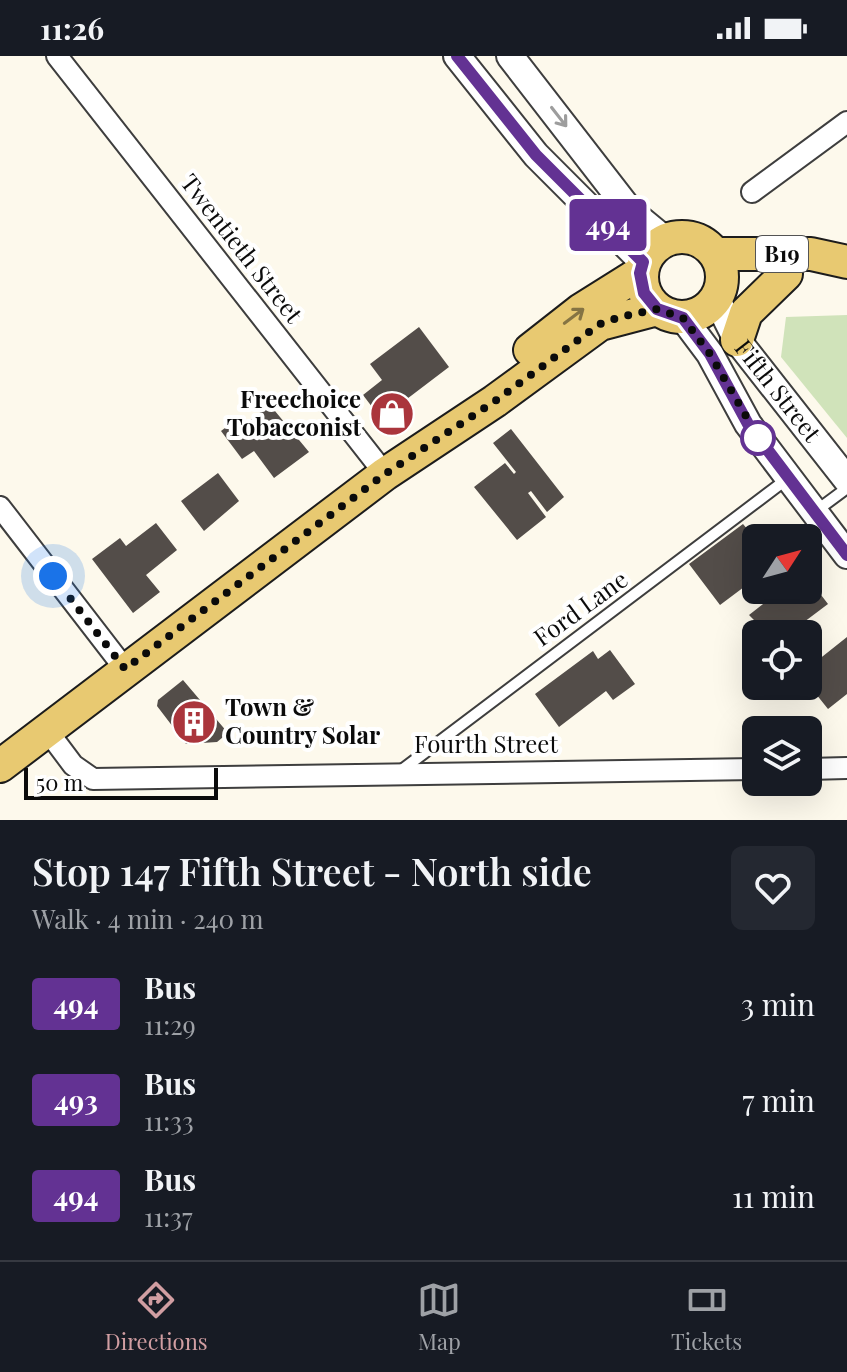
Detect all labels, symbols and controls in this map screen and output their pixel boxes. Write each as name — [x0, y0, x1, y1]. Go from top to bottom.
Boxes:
text: 11:26 — [40, 8, 104, 48]
one-way arrow — [550, 106, 568, 127]
street label: Twentieth Street — [174, 167, 311, 329]
line badge: 494 — [562, 199, 654, 251]
text: 494 — [585, 206, 631, 243]
road number: B19 — [756, 236, 808, 272]
one-way arrow — [562, 308, 584, 325]
street label: Fifth Street — [729, 332, 829, 448]
place label: Freechoice Tobacconist — [227, 382, 362, 442]
shop icon: Freechoice Tobacconist — [368, 390, 416, 438]
unlabelled marker — [741, 421, 775, 455]
north arrow — [742, 524, 822, 604]
map controls — [742, 524, 822, 796]
your location — [33, 556, 73, 596]
street label: Ford Lane — [526, 562, 633, 652]
button: locate — [742, 620, 822, 700]
place label: Town & Country Solar — [225, 690, 381, 750]
building icon: Town & Country Solar — [170, 698, 218, 746]
button: layers — [742, 716, 822, 796]
street label: Fourth Street — [414, 727, 558, 759]
scale bar — [24, 764, 218, 800]
text: 50 m — [36, 767, 83, 797]
text: Stop 147 Fifth Street - North side — [32, 845, 592, 896]
button: heart — [731, 846, 815, 930]
text: Walk · 4 min · 240 m — [32, 901, 264, 936]
text: Bus — [144, 967, 196, 1007]
text: 3 min — [741, 984, 815, 1024]
text: 494 — [53, 985, 99, 1022]
text: 11:29 — [144, 1007, 196, 1042]
text: Bus — [144, 1063, 196, 1103]
text: 7 min — [742, 1080, 815, 1120]
text: 493 — [54, 1081, 98, 1118]
text: 11:33 — [144, 1103, 194, 1138]
text: Bus — [144, 1159, 196, 1199]
text: 11 min — [732, 1176, 815, 1216]
text: 494 — [53, 1177, 99, 1214]
text: 11:37 — [144, 1199, 192, 1234]
tab: Directions — [105, 1278, 208, 1356]
tab: Map — [417, 1278, 461, 1356]
tab: Tickets — [671, 1278, 742, 1356]

